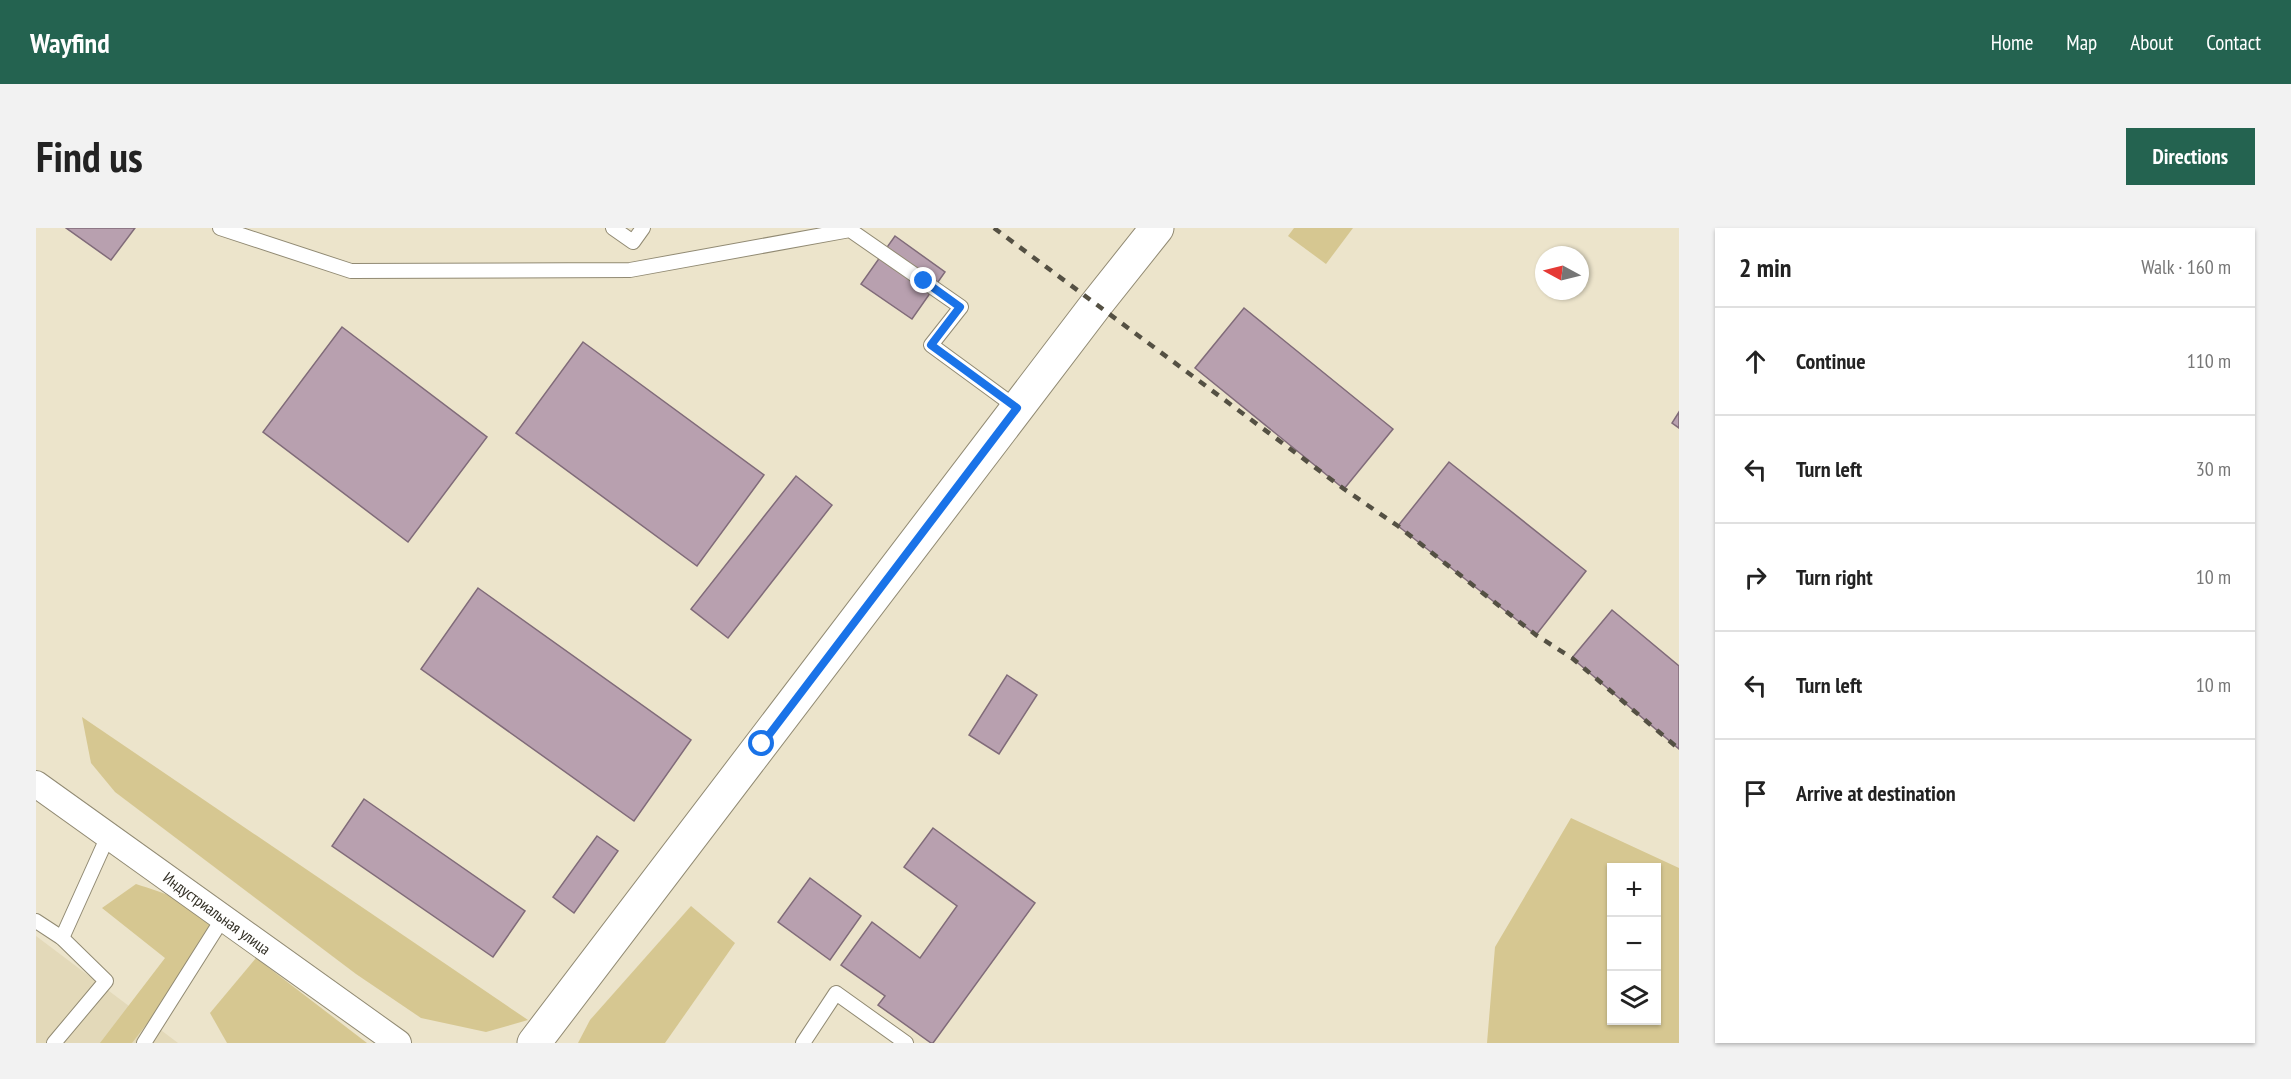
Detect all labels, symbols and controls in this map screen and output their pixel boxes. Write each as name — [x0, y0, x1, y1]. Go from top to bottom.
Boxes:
text: Wayfind — [30, 24, 110, 61]
text: Home — [1991, 29, 2033, 56]
text: Map — [2066, 29, 2097, 56]
text: About — [2130, 29, 2173, 56]
text: Contact — [2206, 29, 2261, 56]
button: Directions — [2126, 128, 2255, 185]
text: Find us — [36, 129, 143, 184]
north arrow — [1535, 246, 1589, 300]
text: 2 min — [1739, 251, 1792, 284]
text: Walk · 160 m — [2141, 254, 2231, 280]
route end — [910, 267, 936, 293]
icon: ahead — [1739, 345, 1772, 378]
text: Continue — [1796, 347, 1866, 375]
text: 110 m — [2187, 348, 2231, 374]
icon: left — [1739, 453, 1772, 486]
text: Turn left — [1796, 455, 1862, 483]
text: 30 m — [2196, 456, 2231, 482]
icon: right — [1739, 561, 1772, 594]
text: Turn right — [1796, 563, 1873, 591]
text: 10 m — [2196, 564, 2231, 590]
icon: left — [1739, 669, 1772, 702]
text: Turn left — [1796, 671, 1862, 699]
text: 10 m — [2196, 672, 2231, 698]
route start — [748, 730, 774, 756]
icon: arrive — [1739, 777, 1772, 810]
text: Arrive at destination — [1796, 779, 1956, 807]
map controls — [1607, 863, 1661, 1025]
button: + — [1607, 863, 1661, 917]
street label: Индустриальная улица — [159, 867, 275, 959]
button: − — [1607, 917, 1661, 971]
button: layers — [1607, 971, 1661, 1025]

